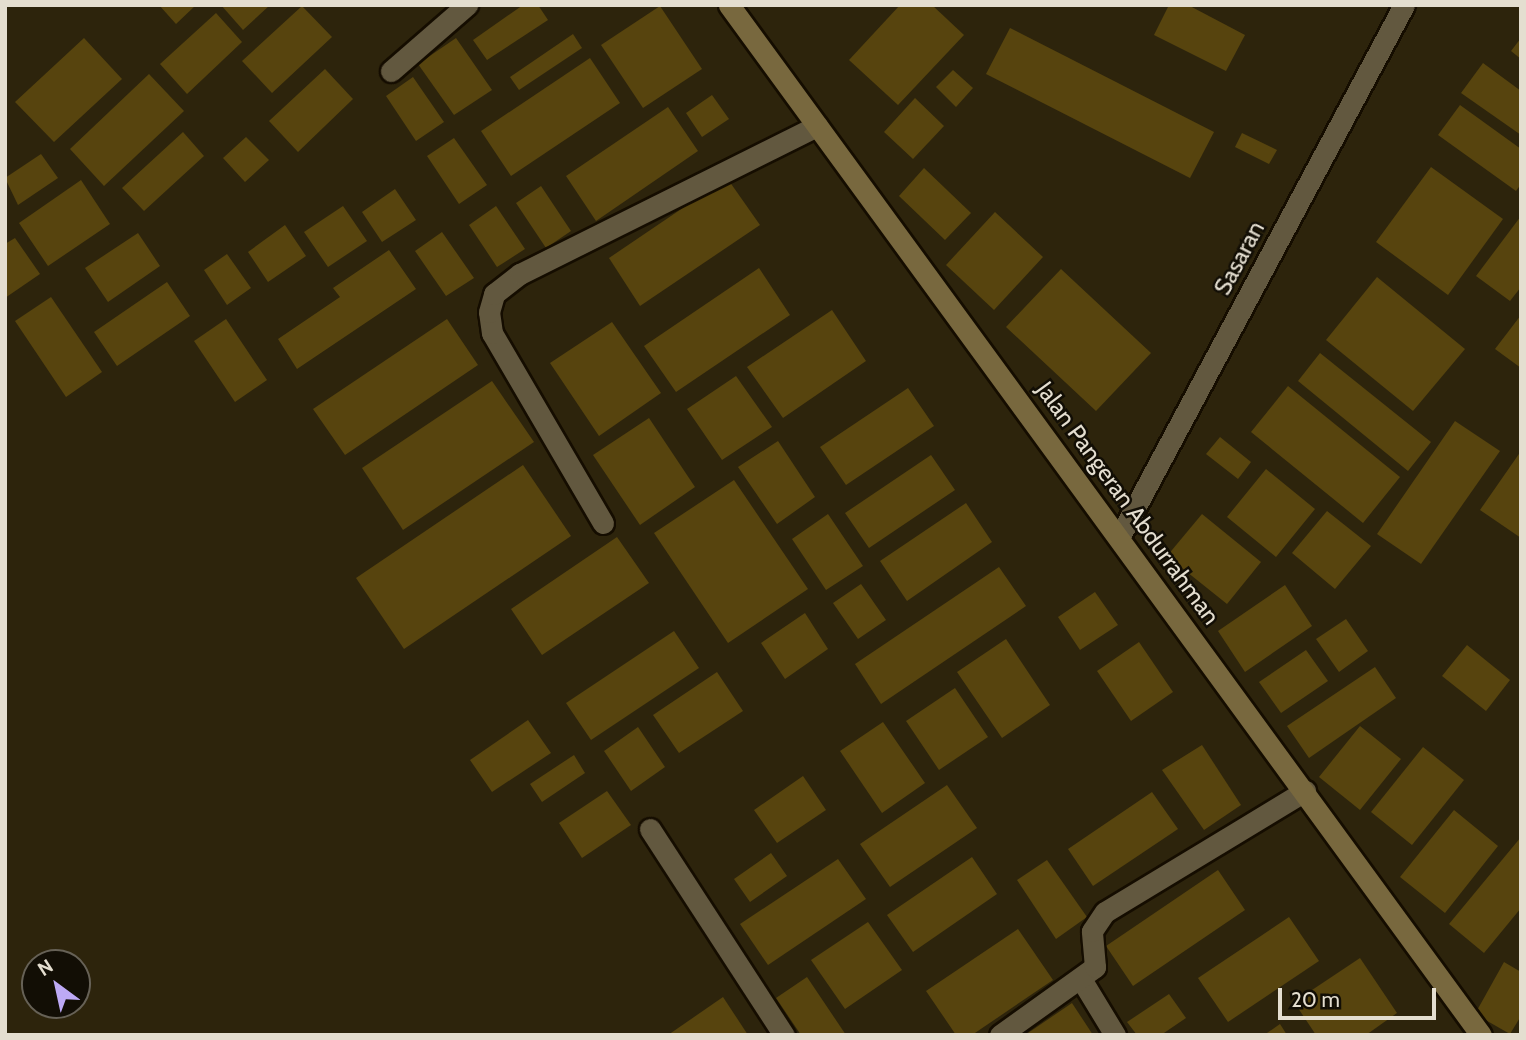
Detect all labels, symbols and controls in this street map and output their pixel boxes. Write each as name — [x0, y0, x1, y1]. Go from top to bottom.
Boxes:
street label: Sasaran — [1208, 216, 1270, 300]
street label: Jalan Pangeran Abdurrahman — [1030, 376, 1226, 630]
north arrow — [21, 949, 91, 1019]
text: N — [33, 954, 57, 981]
scale bar — [1281, 974, 1438, 1018]
text: 20 m — [1291, 987, 1340, 1012]

